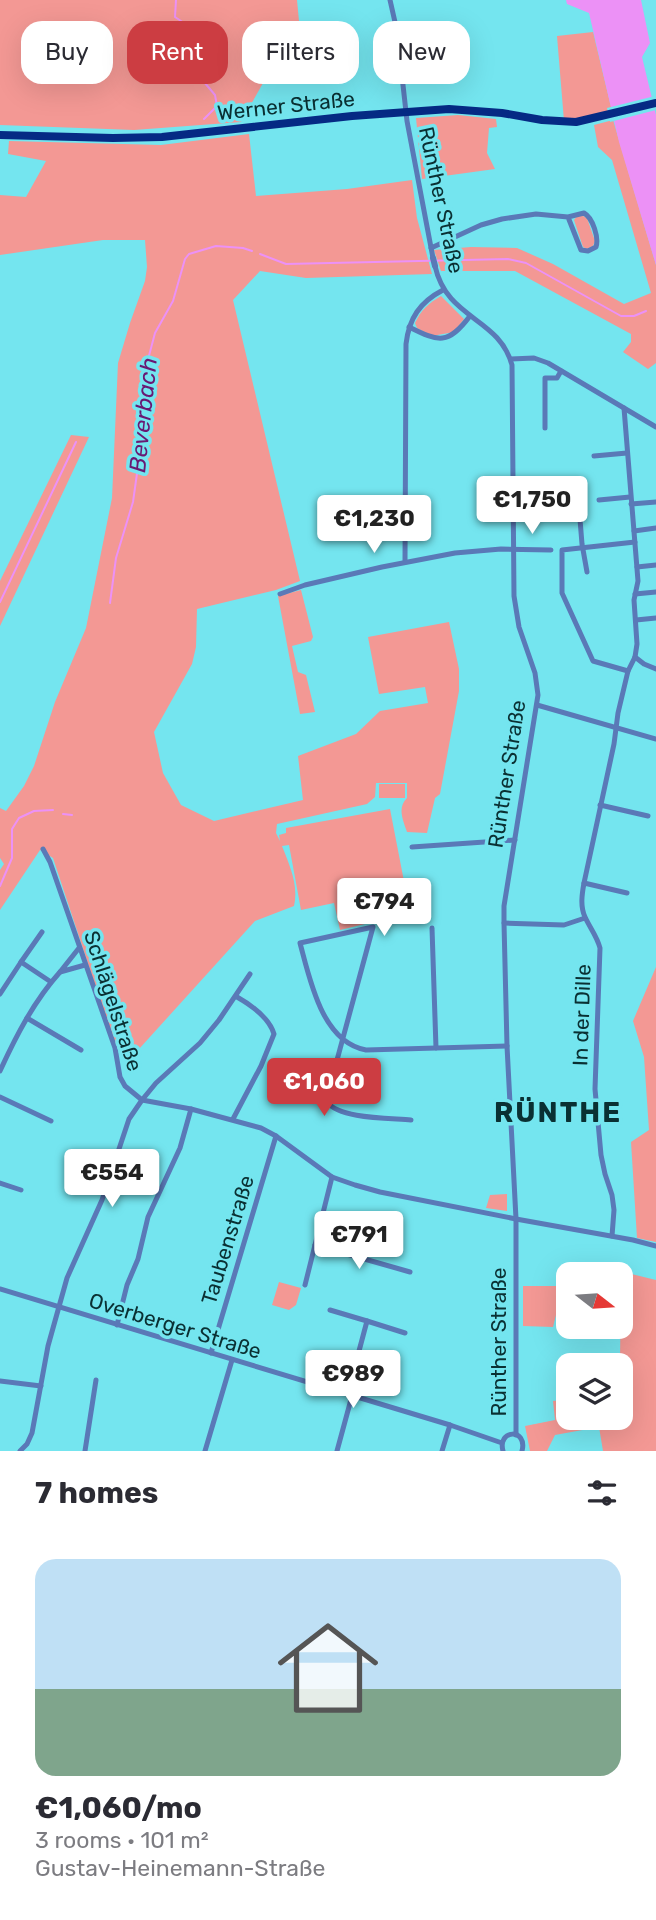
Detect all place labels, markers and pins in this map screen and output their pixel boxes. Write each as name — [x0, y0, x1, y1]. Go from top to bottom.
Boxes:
pin: €1,750 — [475, 476, 589, 536]
pin: €1,230 — [317, 496, 431, 555]
pin: €794 — [343, 878, 425, 938]
pin: €1,060 — [267, 1058, 381, 1118]
pin: €554 — [71, 1150, 153, 1209]
pin: €791 — [318, 1212, 400, 1271]
pin: €989 — [312, 1350, 394, 1410]

